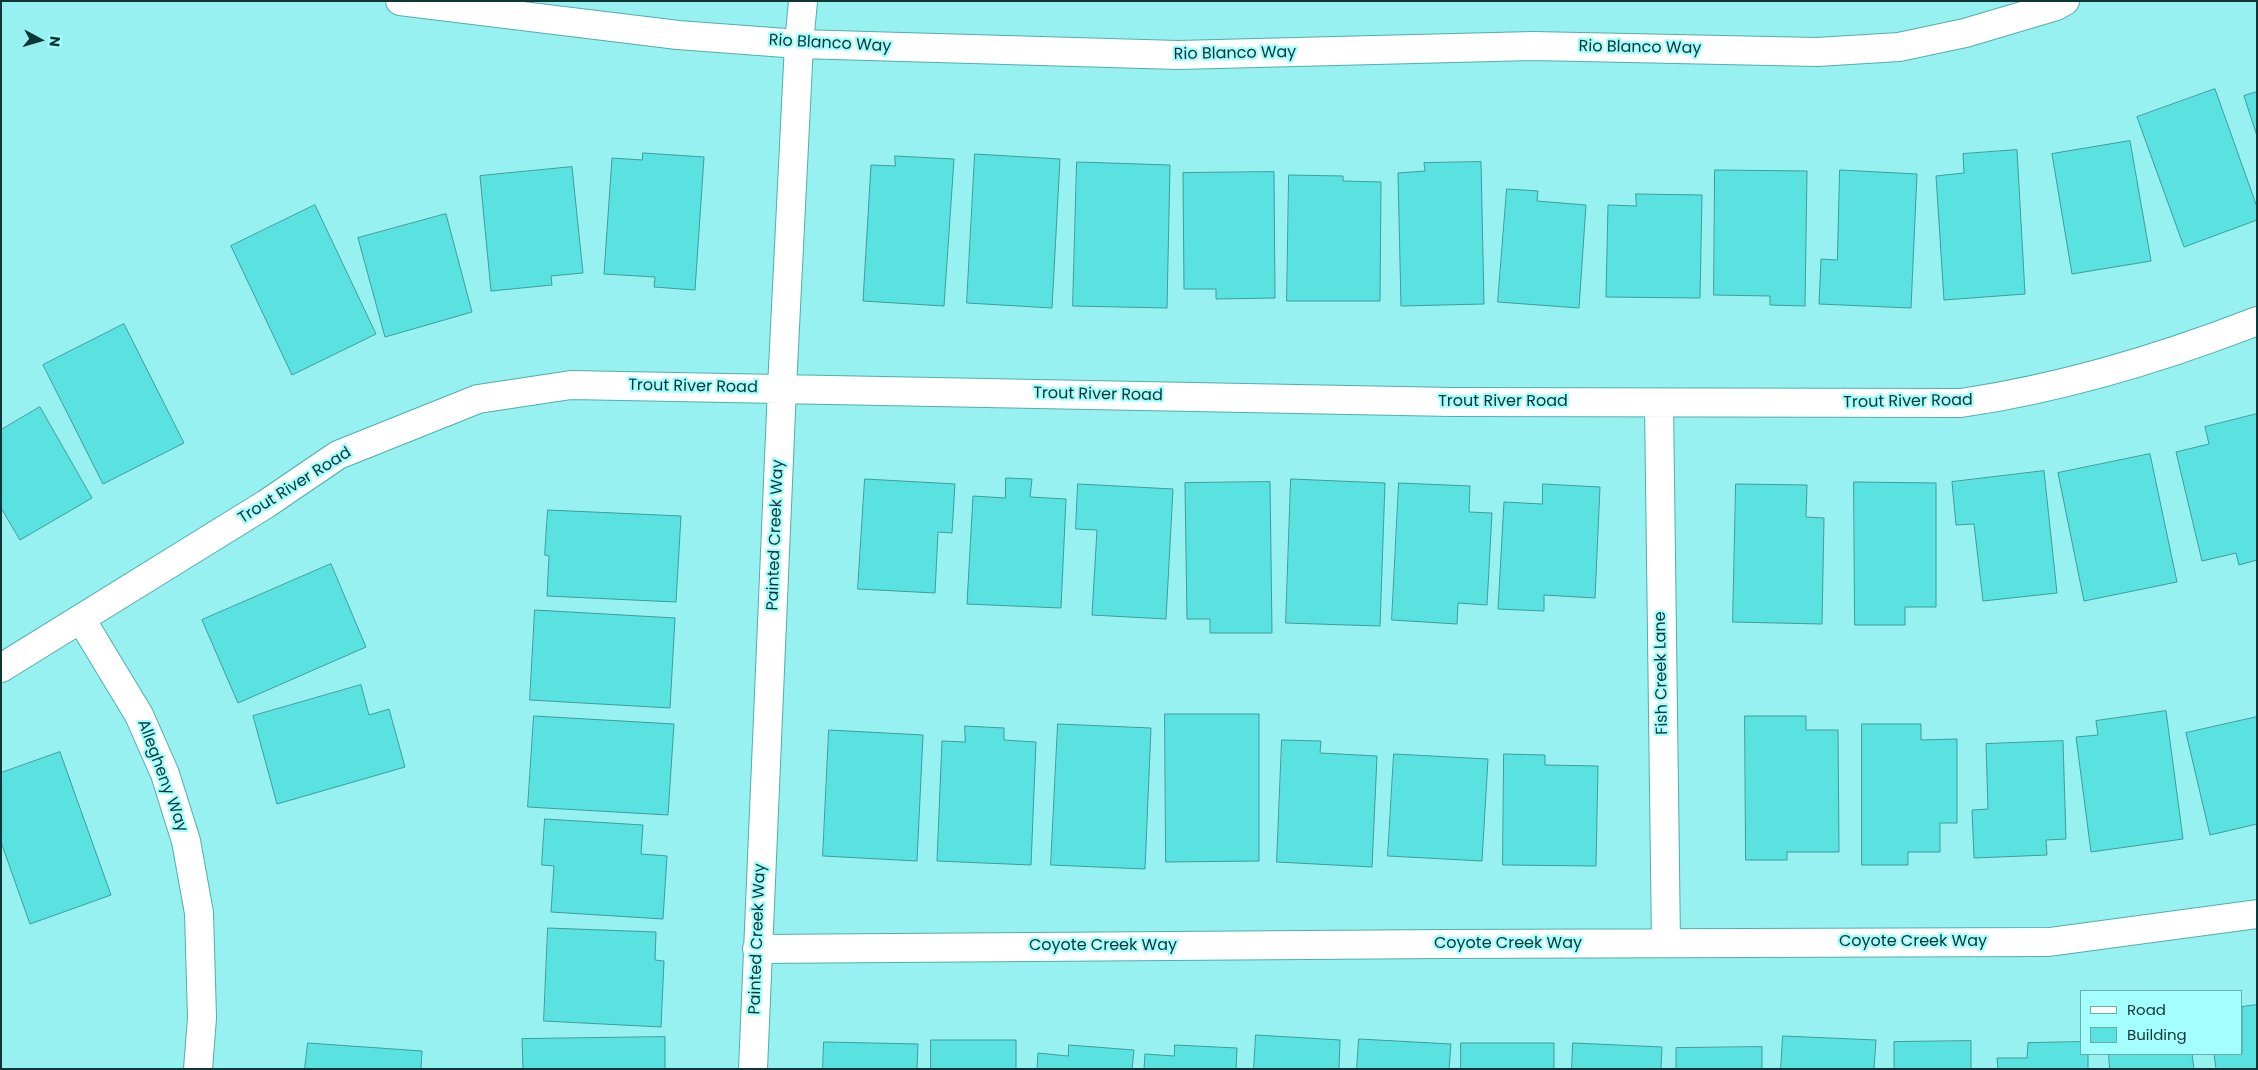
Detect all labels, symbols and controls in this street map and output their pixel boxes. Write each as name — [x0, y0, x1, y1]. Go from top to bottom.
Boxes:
north arrow — [15, 15, 65, 65]
street label: Rio Blanco Way — [768, 31, 892, 57]
text: N — [44, 35, 65, 48]
street label: Rio Blanco Way — [1579, 37, 1701, 59]
street label: Rio Blanco Way — [1174, 43, 1296, 65]
street label: Trout River Road — [628, 376, 758, 398]
street label: Trout River Road — [1033, 384, 1163, 406]
street label: Trout River Road — [1843, 391, 1973, 413]
street label: Trout River Road — [1438, 392, 1568, 412]
street label: Trout River Road — [235, 444, 355, 528]
street label: Painted Creek Way — [764, 459, 788, 611]
street label: Fish Creek Lane — [1651, 611, 1673, 735]
street label: Allegheny Way — [133, 717, 191, 835]
street label: Painted Creek Way — [746, 863, 770, 1015]
street label: Coyote Creek Way — [1839, 932, 1987, 952]
street label: Coyote Creek Way — [1434, 934, 1582, 954]
street label: Coyote Creek Way — [1029, 936, 1177, 956]
legend — [2080, 990, 2243, 1055]
text: Road — [2127, 999, 2166, 1020]
text: Building — [2127, 1024, 2187, 1045]

